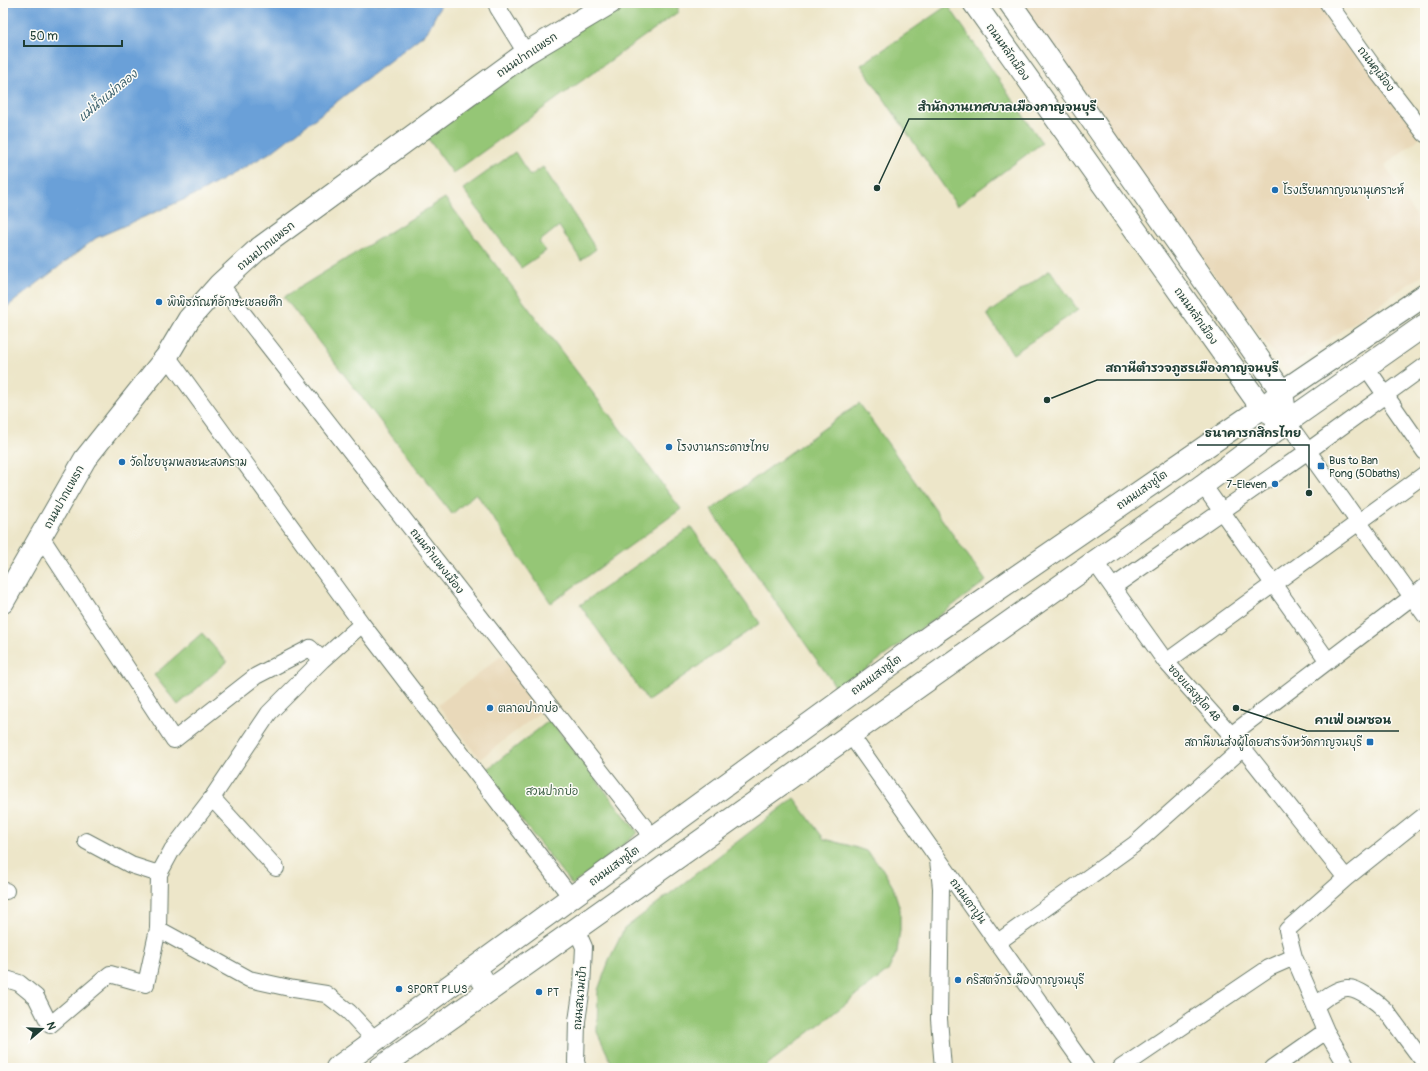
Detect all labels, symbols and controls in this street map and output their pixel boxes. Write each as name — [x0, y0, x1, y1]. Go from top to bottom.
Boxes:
street label: ถนนหลักเมือง — [984, 20, 1034, 83]
scale bar — [24, 22, 122, 48]
text: 50 m — [30, 29, 58, 44]
street label: ถนนปากแพรก — [494, 29, 560, 80]
street label: ถนนคูเมือง — [1353, 43, 1399, 95]
water label: แม่น้ำแม่กลอง — [73, 63, 142, 125]
callout: สำนักงานเทศบาลเมืองกาญจนบุรี — [909, 95, 1104, 119]
text: สำนักงานเทศบาลเมืองกาญจนบุรี — [918, 99, 1097, 116]
place label: โรงเรียนกาญจนานุเคราะห์ — [1283, 182, 1404, 199]
marker: โรงเรียนกาญจนานุเคราะห์ — [1270, 185, 1280, 195]
street label: ถนนปากแพรก — [234, 218, 297, 273]
street label: ถนนหลักเมือง — [1172, 284, 1222, 347]
place label: พิพิธภัณฑ์อักษะเชลยศึก — [167, 294, 283, 309]
marker: พิพิธภัณฑ์อักษะเชลยศึก — [154, 297, 164, 307]
callout: สถานีตำรวจภูธรเมืองกาญจนบุรี — [1097, 356, 1286, 380]
text: สถานีตำรวจภูธรเมืองกาญจนบุรี — [1106, 360, 1279, 377]
callout: ธนาคารกสิกรไทย — [1197, 421, 1309, 445]
text: ธนาคารกสิกรไทย — [1205, 425, 1301, 441]
place label: โรงงานกระดาษไทย — [677, 439, 769, 454]
marker: โรงงานกระดาษไทย — [664, 442, 674, 452]
place label: วัดไชยชุมพลชนะสงคราม — [130, 454, 247, 471]
place label: Bus to Ban Pong (50baths) — [1329, 454, 1401, 480]
marker: วัดไชยชุมพลชนะสงคราม — [117, 457, 127, 467]
marker: Bus to Ban Pong (50baths) — [1316, 461, 1326, 471]
street label: ถนนปากแพรก — [40, 463, 87, 531]
street label: ถนนแสงชูโต — [1113, 466, 1171, 514]
place label: 7-Eleven — [1226, 478, 1267, 491]
marker: 7-Eleven — [1270, 479, 1280, 489]
street label: ถนนกำแพงเมือง — [407, 525, 468, 596]
street label: ถนนแสงชูโต — [847, 651, 905, 699]
street label: ซอยแสงชูโต 48 — [1164, 660, 1225, 726]
place label: ตลาดปากบ่อ — [498, 700, 558, 715]
marker: ตลาดปากบ่อ — [485, 703, 495, 713]
callout: คาเฟ่ อเมซอน — [1307, 707, 1399, 731]
text: คาเฟ่ อเมซอน — [1315, 712, 1392, 728]
place label: สถานีขนส่งผู้โดยสารจังหวัดกาญจนบุรี — [1184, 734, 1362, 751]
marker: สถานีขนส่งผู้โดยสารจังหวัดกาญจนบุรี — [1365, 737, 1375, 747]
park label: สวนปากบ่อ — [526, 783, 578, 798]
street label: ถนนแสงชูโต — [585, 842, 643, 890]
street label: ถนนเตาปูน — [946, 875, 990, 928]
street label: ถนนสนามเป้า — [569, 965, 589, 1030]
place label: คริสตจักรเมืองกาญจนบุรี — [966, 972, 1085, 989]
marker: คริสตจักรเมืองกาญจนบุรี — [953, 975, 963, 985]
place label: SPORT PLUS — [407, 983, 467, 996]
marker: SPORT PLUS — [394, 984, 404, 994]
place label: PT — [547, 986, 559, 999]
marker: PT — [534, 987, 544, 997]
north arrow — [22, 1009, 62, 1049]
text: N — [44, 1020, 59, 1032]

